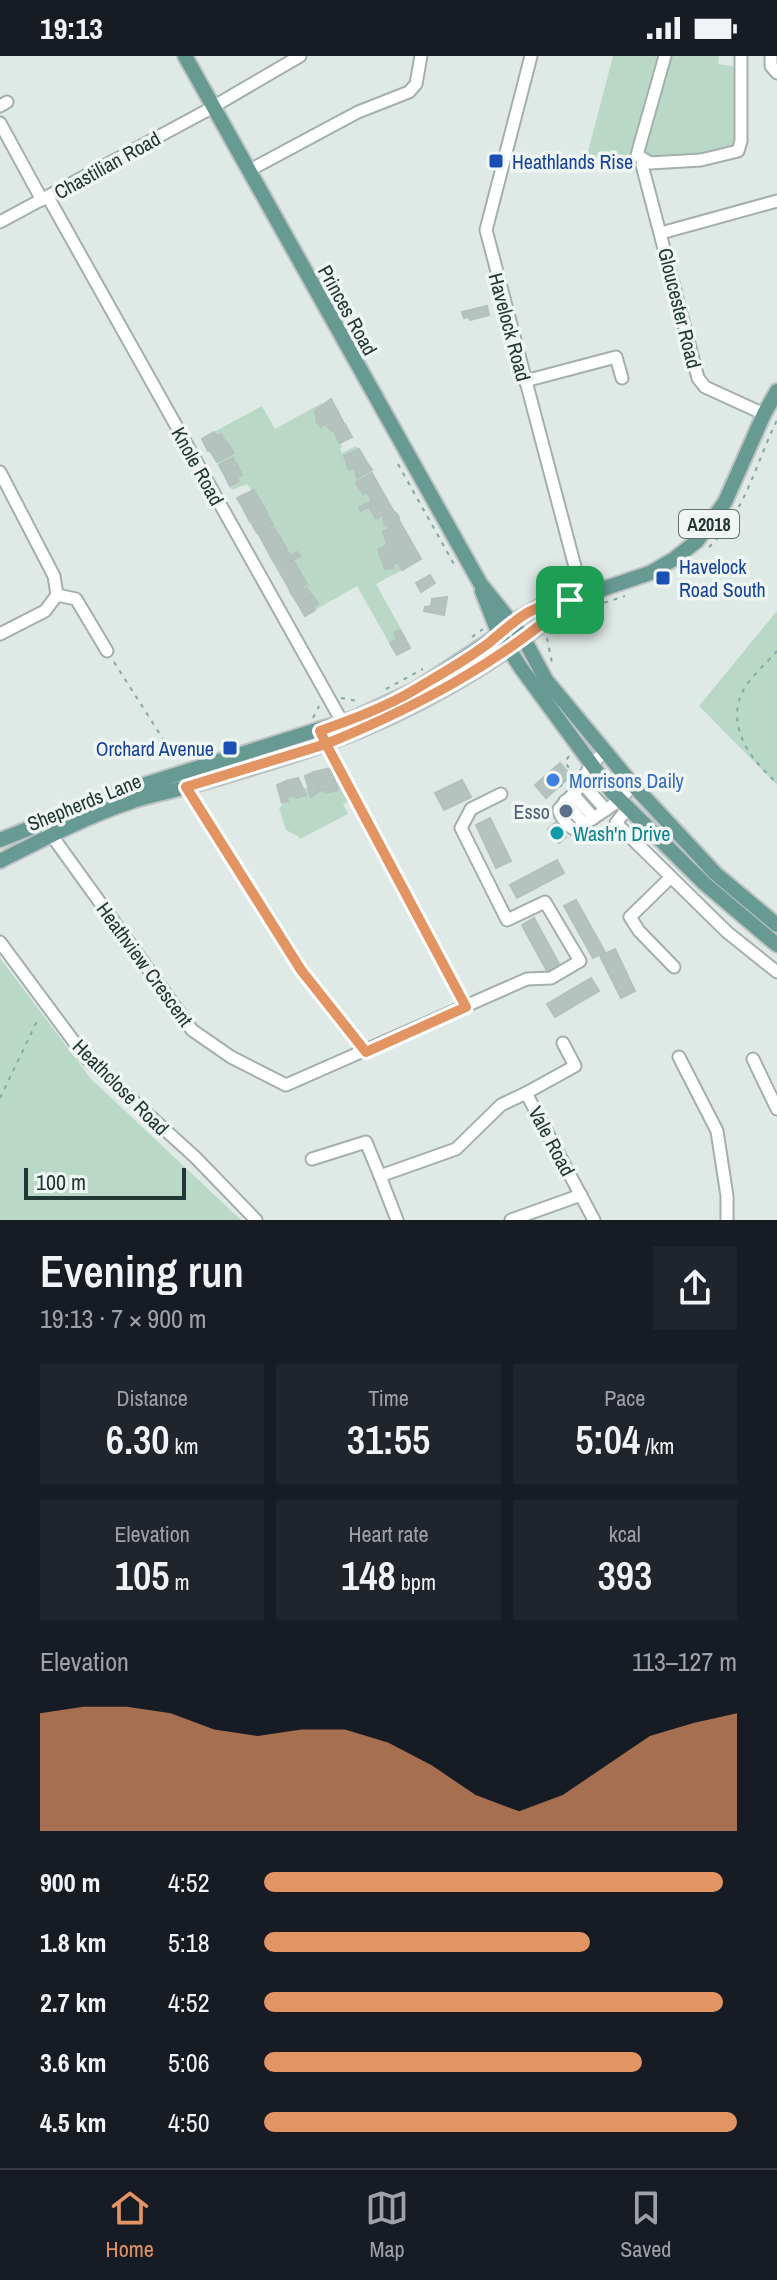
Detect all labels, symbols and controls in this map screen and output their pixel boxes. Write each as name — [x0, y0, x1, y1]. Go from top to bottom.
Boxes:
text: 19:13 — [40, 8, 103, 48]
street label: Chastilian Road — [49, 125, 165, 205]
place label: Heathlands Rise — [512, 148, 633, 175]
marker: Heathlands Rise — [487, 152, 505, 170]
street label: Gloucester Road — [652, 245, 708, 371]
street label: Princes Road — [312, 260, 384, 360]
street label: Havelock Road — [483, 270, 537, 384]
street label: Knole Road — [165, 422, 231, 510]
road number: A2018 — [679, 510, 739, 538]
place label: Havelock Road South — [679, 553, 766, 603]
pin — [536, 566, 604, 634]
marker: Havelock Road South — [654, 569, 672, 587]
icon: arrive — [548, 578, 592, 622]
place label: Orchard Avenue — [96, 735, 214, 762]
marker: Orchard Avenue — [221, 739, 239, 757]
street label: Shepherds Lane — [23, 767, 145, 837]
place label: Morrisons Daily — [569, 767, 685, 794]
marker: Morrisons Daily — [544, 771, 562, 789]
place label: Esso — [514, 798, 550, 825]
marker: Esso — [557, 802, 575, 820]
place label: Wash'n Drive — [573, 820, 670, 847]
marker: Wash'n Drive — [548, 824, 566, 842]
street label: Heathview Crescent — [91, 896, 200, 1032]
street label: Heathclose Road — [67, 1033, 175, 1141]
street label: Vale Road — [522, 1101, 582, 1181]
scale bar — [24, 1164, 186, 1200]
text: 100 m — [36, 1167, 86, 1197]
text: Evening run — [40, 1241, 244, 1301]
button: share — [653, 1246, 737, 1330]
text: 19:13 · 7 × 900 m — [40, 1301, 207, 1336]
text: Distance — [117, 1383, 188, 1413]
text: Time — [368, 1383, 409, 1413]
text: Pace — [604, 1383, 645, 1413]
text: 6.30 — [106, 1413, 170, 1466]
text: 31:55 — [347, 1413, 430, 1466]
text: 5:04 — [575, 1413, 640, 1466]
text: km — [170, 1431, 199, 1461]
text: /km — [640, 1431, 674, 1461]
text: Elevation — [115, 1519, 190, 1549]
text: Heart rate — [348, 1519, 429, 1549]
text: kcal — [609, 1519, 641, 1549]
text: 105 — [115, 1549, 170, 1602]
text: 148 — [341, 1549, 396, 1602]
text: 393 — [597, 1549, 652, 1602]
text: m — [170, 1567, 190, 1597]
text: bpm — [396, 1567, 436, 1597]
text: Elevation — [40, 1644, 129, 1679]
text: 113–127 m — [632, 1644, 737, 1679]
text: 900 m — [40, 1865, 100, 1900]
text: 4:52 — [168, 1865, 210, 1900]
text: 1.8 km — [40, 1925, 106, 1960]
text: 5:18 — [168, 1925, 210, 1960]
text: 2.7 km — [40, 1985, 106, 2020]
text: 4:52 — [168, 1985, 210, 2020]
text: 3.6 km — [40, 2045, 106, 2080]
text: 5:06 — [168, 2045, 210, 2080]
text: 4.5 km — [40, 2105, 106, 2140]
text: 4:50 — [168, 2105, 210, 2140]
tab: Home — [106, 2186, 154, 2264]
tab: Map — [365, 2186, 409, 2264]
tab: Saved — [620, 2186, 671, 2264]

